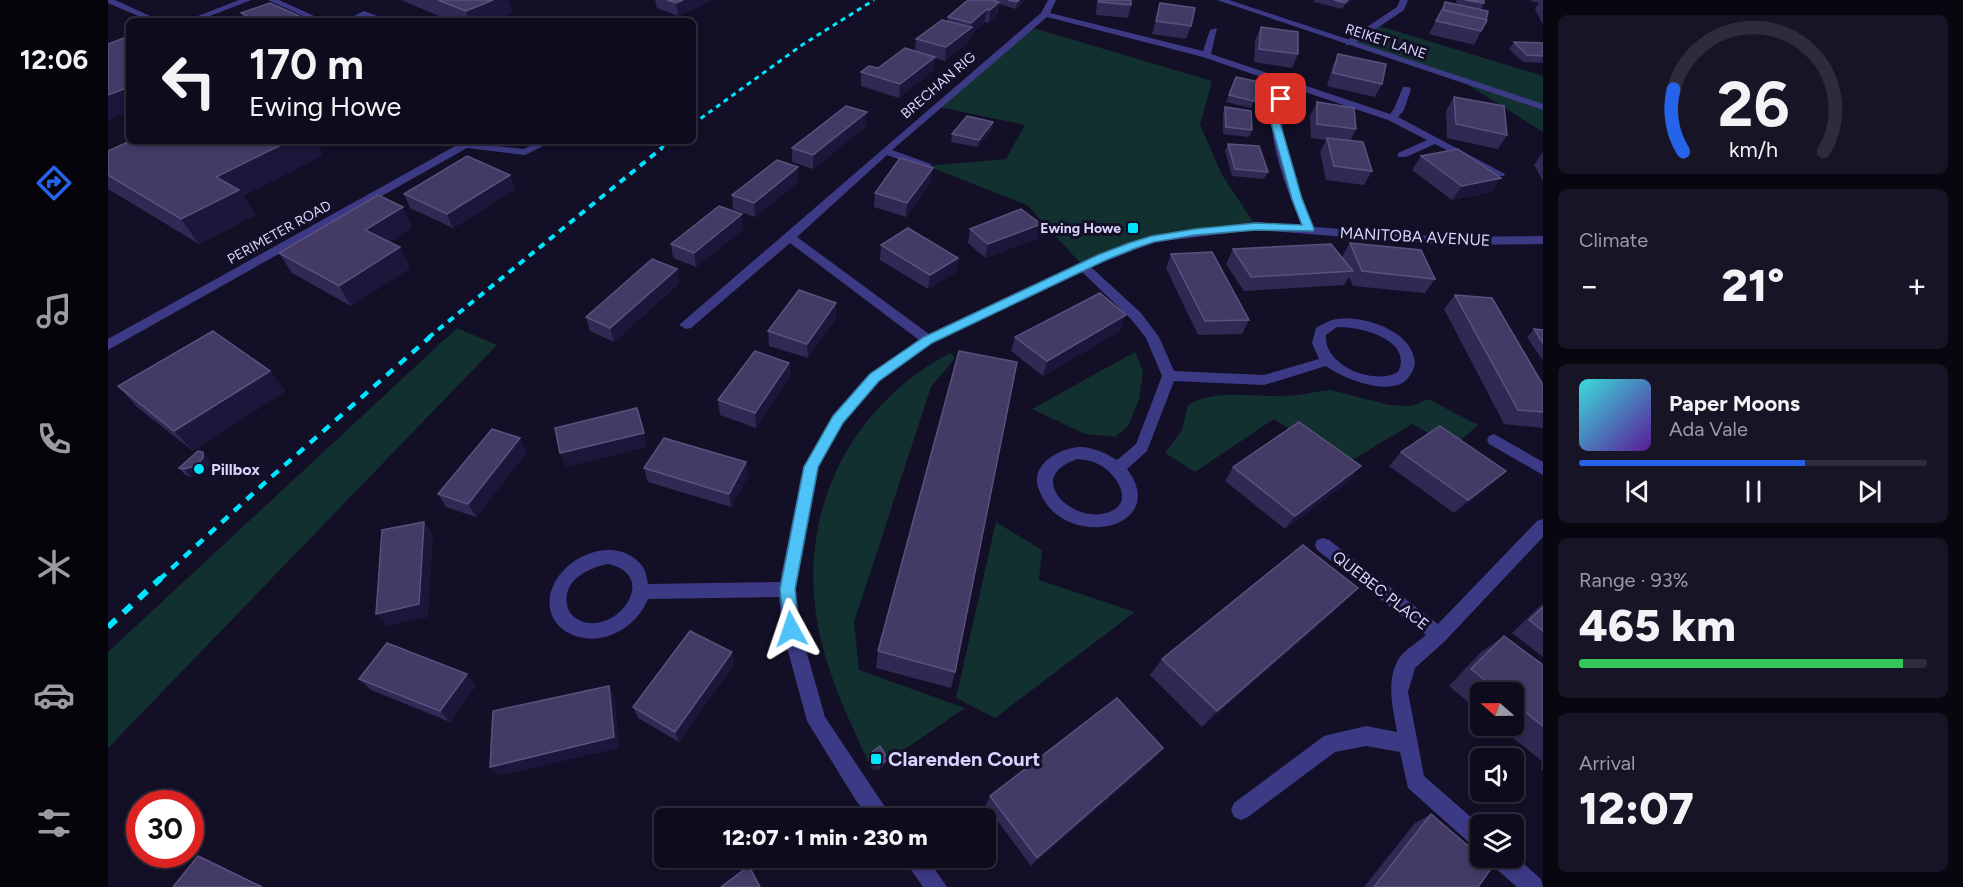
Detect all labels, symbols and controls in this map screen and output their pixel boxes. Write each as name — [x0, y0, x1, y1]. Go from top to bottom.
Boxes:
street label: REIKET LANE — [1343, 20, 1429, 63]
text: 170 m — [249, 39, 364, 90]
icon: left — [150, 42, 228, 120]
text: 12:06 — [20, 43, 88, 76]
street label: BRECHAN RIG — [898, 48, 979, 122]
text: 26 — [1717, 67, 1789, 142]
pin — [1255, 73, 1306, 124]
icon: arrive — [1264, 82, 1297, 115]
text: Ewing Howe — [249, 90, 401, 123]
text: km/h — [1729, 137, 1777, 162]
icon: directions — [33, 162, 75, 204]
street label: PERIMETER ROAD — [224, 197, 334, 268]
place label: Ewing Howe — [1040, 220, 1121, 237]
marker: Ewing Howe — [1126, 221, 1140, 235]
street label: MANITOBA AVENUE — [1339, 223, 1491, 250]
text: Climate — [1579, 228, 1648, 252]
text: 21° — [1722, 258, 1784, 312]
text: − — [1579, 266, 1600, 305]
text: + — [1906, 266, 1927, 305]
icon: music — [33, 290, 75, 332]
text: Paper Moons — [1669, 390, 1800, 417]
text: Ada Vale — [1669, 417, 1748, 441]
icon: phone — [33, 418, 75, 460]
place label: Pillbox — [211, 460, 260, 479]
marker: Pillbox — [192, 462, 206, 476]
icon: previous — [1621, 475, 1654, 508]
icon: pause — [1737, 475, 1770, 508]
icon: next — [1853, 475, 1886, 508]
icon: climate — [33, 546, 75, 588]
street label: QUEBEC PLACE — [1329, 547, 1433, 634]
text: Range · 93% — [1579, 568, 1688, 592]
position arrow — [759, 597, 823, 661]
text: 465 km — [1579, 598, 1736, 652]
icon: car — [33, 674, 75, 716]
north arrow — [1470, 682, 1524, 736]
map controls — [1470, 682, 1524, 868]
place label: Clarenden Court — [888, 747, 1040, 771]
button: sound — [1470, 748, 1524, 802]
text: Arrival — [1579, 751, 1635, 775]
marker: Clarenden Court — [869, 752, 883, 766]
text: 12:07 — [1579, 781, 1694, 835]
speed limit sign: 30 — [126, 790, 204, 868]
icon: filters — [33, 802, 75, 844]
button: layers — [1470, 814, 1524, 868]
text: 12:07 · 1 min · 230 m — [722, 824, 928, 851]

